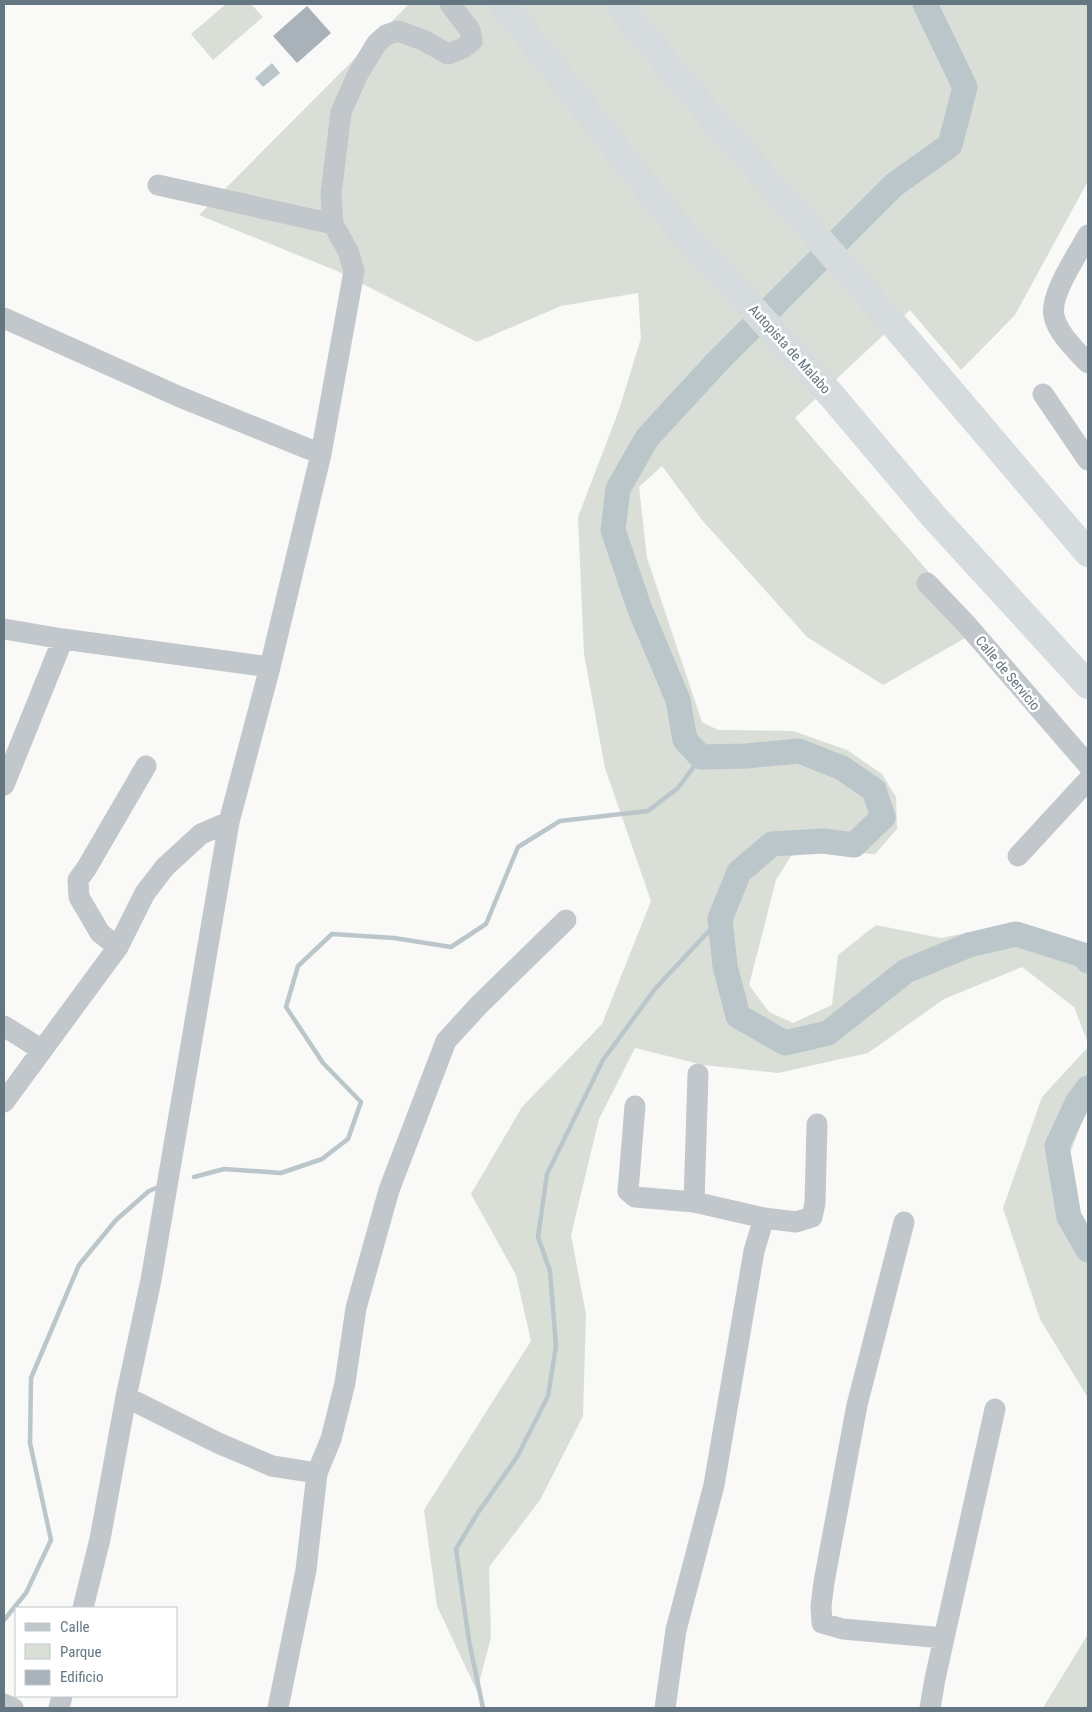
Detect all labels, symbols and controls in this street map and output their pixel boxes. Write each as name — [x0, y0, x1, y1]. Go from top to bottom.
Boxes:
street label: Autopista de Malabo — [746, 301, 834, 397]
street label: Calle de Servicio — [972, 633, 1044, 713]
legend — [15, 1607, 178, 1697]
text: Calle — [60, 1618, 90, 1636]
text: Parque — [60, 1643, 102, 1661]
text: Edificio — [60, 1668, 103, 1686]

